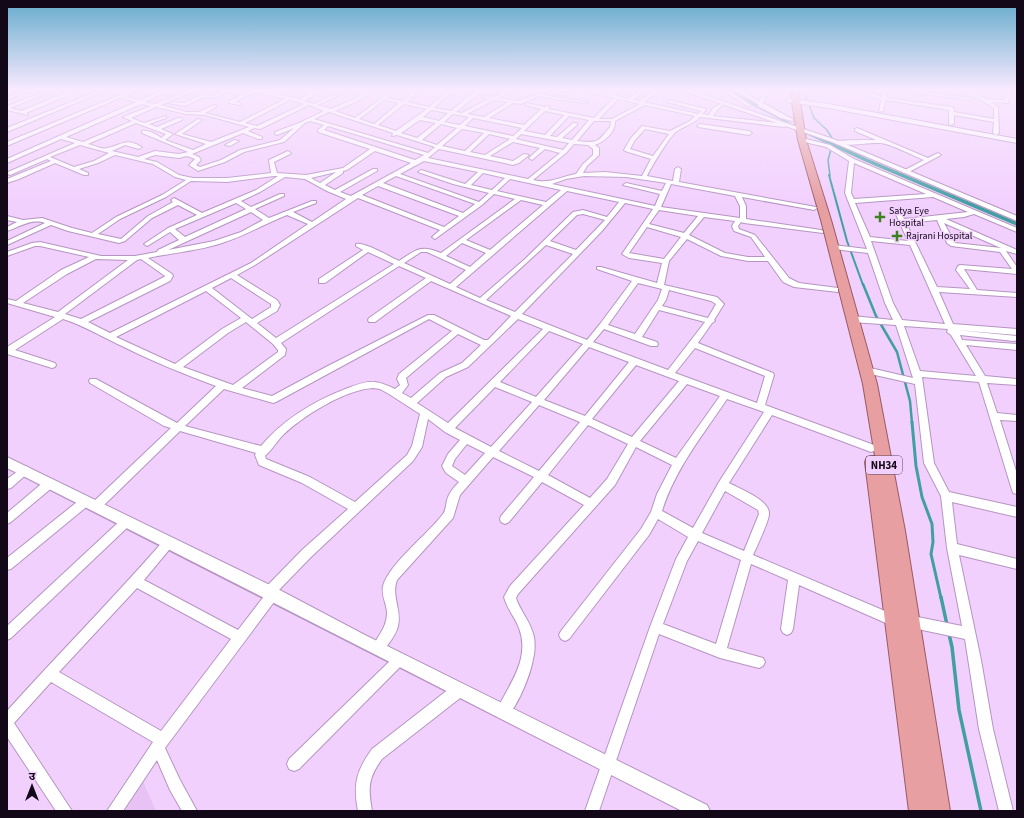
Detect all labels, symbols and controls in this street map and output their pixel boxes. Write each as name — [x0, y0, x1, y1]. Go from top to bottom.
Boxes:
place label: Satya Eye Hospital — [889, 204, 929, 230]
marker: Satya Eye Hospital — [874, 211, 886, 223]
place label: Rajrani Hospital — [906, 229, 973, 243]
marker: Rajrani Hospital — [891, 230, 903, 242]
road number: NH34 — [866, 456, 902, 474]
north arrow — [12, 766, 52, 806]
text: उ — [29, 769, 36, 784]

